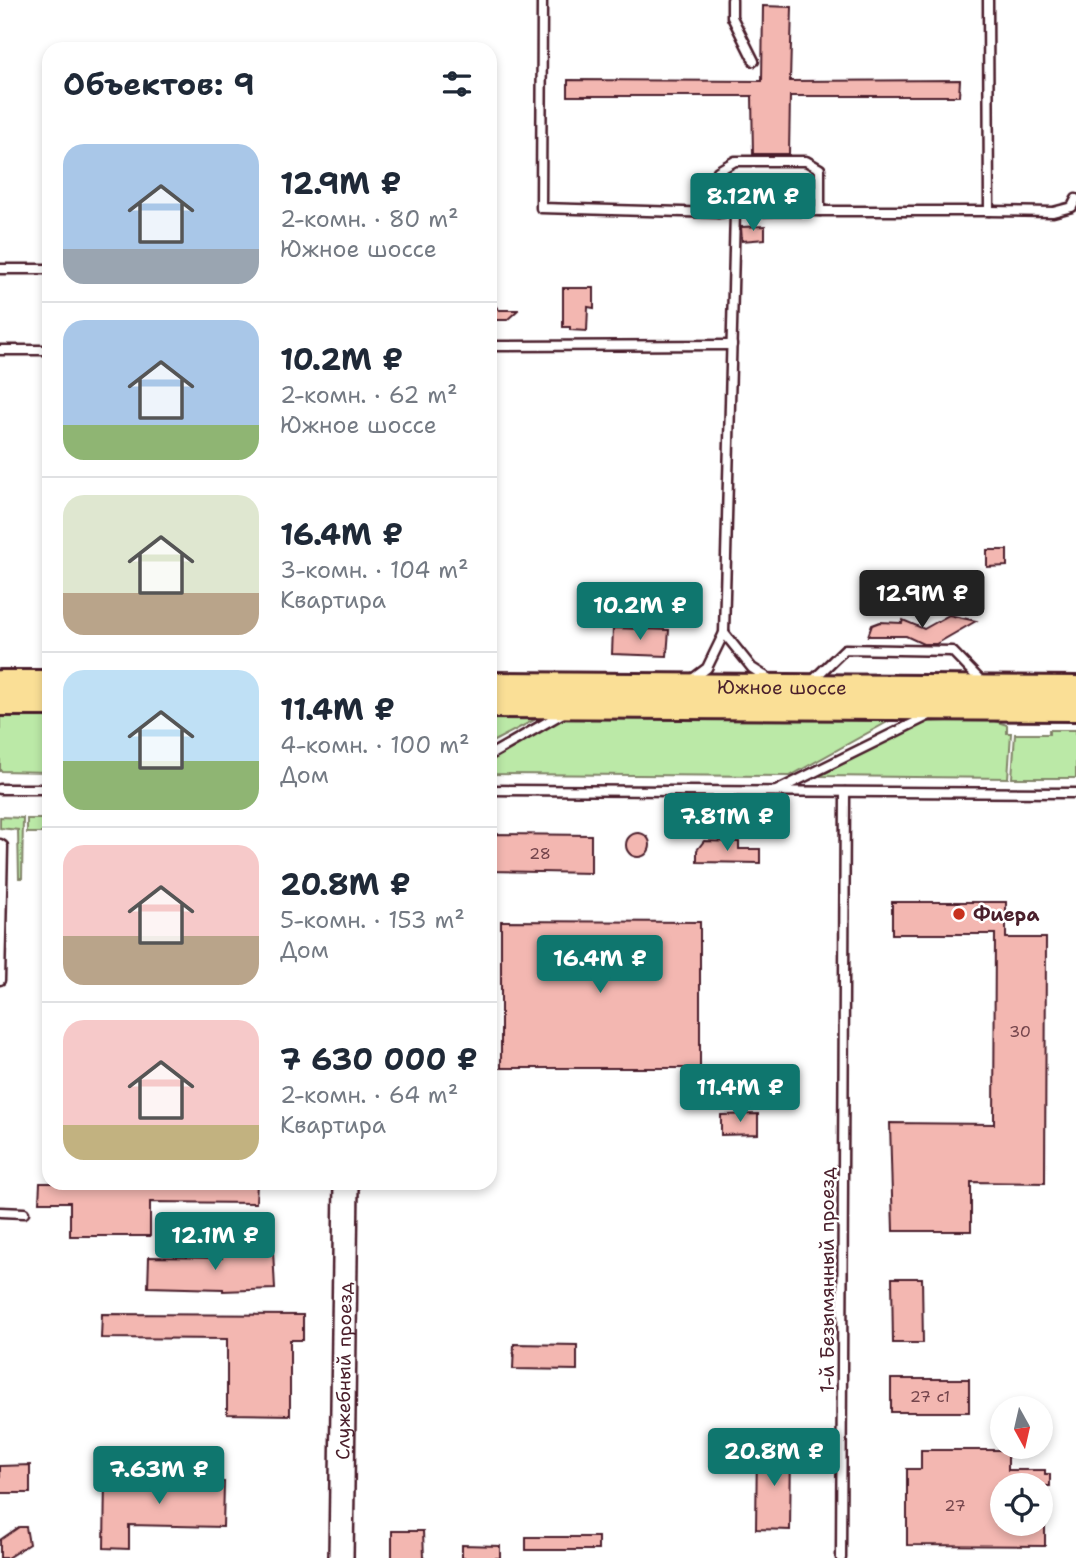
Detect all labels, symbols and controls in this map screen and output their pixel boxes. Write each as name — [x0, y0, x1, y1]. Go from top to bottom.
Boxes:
text: Объектов: 9 — [63, 64, 255, 105]
icon: filters — [438, 65, 476, 103]
text: 12.9M ₽ — [280, 163, 401, 204]
icon: home — [119, 172, 203, 256]
pin: 8.12M ₽ — [688, 174, 818, 233]
text: 8.12M ₽ — [706, 181, 800, 211]
text: 2-комн. · 80 m² — [280, 204, 459, 234]
text: Южное шоссе — [280, 234, 437, 264]
text: 10.2M ₽ — [280, 339, 403, 380]
icon: home — [119, 348, 203, 432]
text: 2-комн. · 62 m² — [280, 380, 458, 410]
text: Южное шоссе — [280, 410, 437, 440]
text: 16.4M ₽ — [280, 514, 403, 555]
icon: home — [119, 523, 203, 607]
text: 3-комн. · 104 m² — [280, 555, 469, 585]
pin: 12.9M ₽ — [857, 570, 987, 630]
text: 12.9M ₽ — [875, 578, 969, 608]
pin: 10.2M ₽ — [575, 582, 705, 642]
text: Квартира — [280, 585, 386, 615]
text: 10.2M ₽ — [593, 590, 687, 620]
street label: Южное шоссе — [717, 674, 847, 700]
text: 11.4M ₽ — [280, 689, 395, 730]
icon: home — [119, 698, 203, 782]
text: 4-комн. · 100 m² — [280, 730, 470, 760]
text: Дом — [280, 760, 329, 790]
pin: 7.81M ₽ — [662, 794, 792, 853]
text: 7.81M ₽ — [680, 801, 774, 831]
house number: 28 — [529, 843, 551, 864]
text: 20.8M ₽ — [280, 864, 411, 905]
icon: home — [119, 873, 203, 957]
place label: Фиера — [973, 902, 1039, 927]
text: 5-комн. · 153 m² — [280, 905, 465, 935]
marker: Фиера — [951, 906, 967, 922]
text: Дом — [280, 935, 329, 965]
pin: 16.4M ₽ — [535, 936, 665, 995]
text: 16.4M ₽ — [553, 943, 647, 973]
house number: 30 — [1009, 1021, 1031, 1042]
text: 7 630 000 ₽ — [280, 1039, 478, 1080]
icon: home — [119, 1048, 203, 1132]
pin: 11.4M ₽ — [675, 1064, 805, 1124]
text: 11.4M ₽ — [696, 1072, 784, 1102]
text: 2-комн. · 64 m² — [280, 1080, 458, 1110]
text: Квартира — [280, 1110, 386, 1140]
street label: 1-й Безымянный проезд — [815, 1167, 840, 1393]
pin: 12.1M ₽ — [150, 1212, 280, 1272]
text: 12.1M ₽ — [171, 1220, 259, 1250]
street label: Служебный проезд — [330, 1282, 357, 1460]
house number: 27 с1 — [910, 1386, 950, 1407]
north arrow — [990, 1396, 1054, 1460]
map controls — [990, 1396, 1053, 1536]
pin: 20.8M ₽ — [709, 1428, 839, 1488]
text: 20.8M ₽ — [724, 1436, 824, 1466]
pin: 7.63M ₽ — [94, 1446, 224, 1506]
text: 7.63M ₽ — [109, 1454, 209, 1484]
button: locate — [990, 1473, 1053, 1536]
house number: 27 — [944, 1495, 966, 1516]

